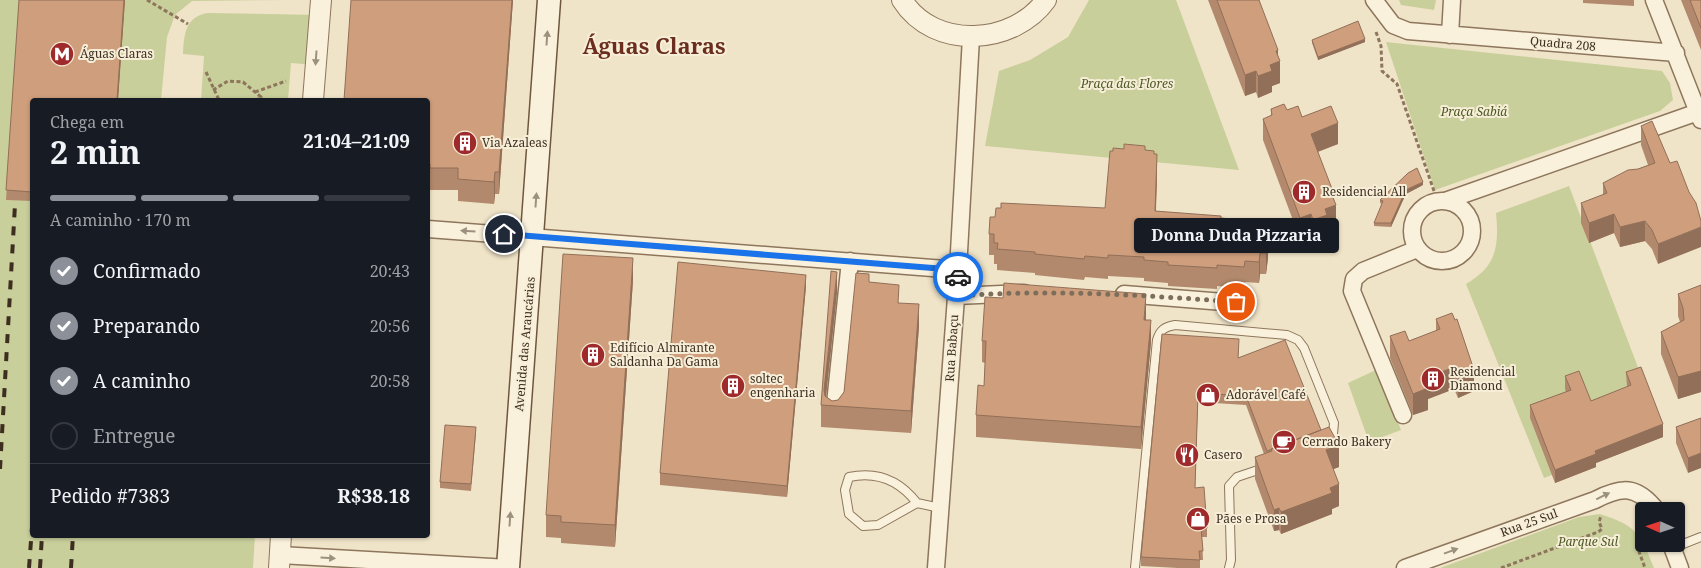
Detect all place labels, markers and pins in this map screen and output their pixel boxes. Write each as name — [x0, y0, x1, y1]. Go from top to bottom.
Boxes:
metro station icon: Águas Claras — [49, 41, 75, 67]
place label: Águas Claras — [80, 45, 153, 62]
building icon: Via Azaleas — [452, 130, 478, 156]
place label: Via Azaleas — [482, 134, 547, 151]
building icon: Residencial All — [1291, 179, 1317, 205]
place label: Residencial All — [1322, 183, 1407, 200]
pin — [483, 213, 525, 255]
callout: Donna Duda Pizzaria — [1134, 217, 1338, 252]
pin — [1215, 281, 1257, 323]
place label: Edifício Almirante Saldanha Da Gama — [610, 339, 719, 370]
building icon: Edifício Almirante Saldanha Da Gama — [580, 342, 606, 368]
place label: Residencial Diamond — [1450, 363, 1516, 394]
building icon: Residencial Diamond — [1420, 366, 1446, 392]
place label: soltec engenharia — [750, 370, 816, 401]
building icon: soltec engenharia — [720, 373, 746, 399]
shop icon: Adorável Café — [1195, 382, 1221, 408]
place label: Adorável Café — [1226, 386, 1306, 403]
cafe icon: Cerrado Bakery — [1271, 429, 1297, 455]
place label: Cerrado Bakery — [1302, 433, 1391, 450]
restaurant icon: Casero — [1174, 442, 1200, 468]
place label: Casero — [1204, 446, 1243, 463]
shop icon: Pães e Prosa — [1185, 506, 1211, 532]
place label: Pães e Prosa — [1216, 510, 1287, 527]

